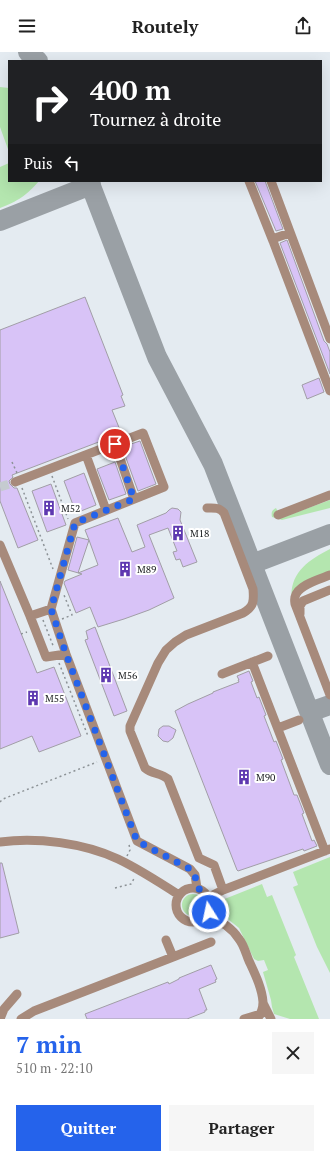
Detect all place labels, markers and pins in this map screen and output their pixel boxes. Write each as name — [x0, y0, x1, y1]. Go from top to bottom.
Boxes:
pin — [98, 427, 132, 461]
building icon: M52 — [40, 499, 58, 517]
place label: M52 — [61, 502, 80, 515]
building icon: M18 — [169, 524, 187, 542]
place label: M18 — [190, 527, 209, 540]
building icon: M89 — [116, 560, 134, 578]
place label: M89 — [137, 563, 156, 576]
building icon: M56 — [97, 666, 115, 684]
place label: M56 — [118, 669, 138, 682]
building icon: M55 — [24, 689, 42, 707]
place label: M55 — [45, 692, 64, 705]
building icon: M90 — [235, 768, 253, 786]
place label: M90 — [256, 771, 275, 784]

